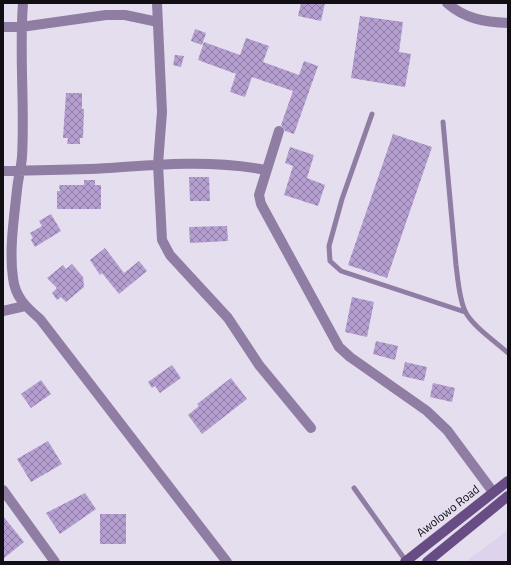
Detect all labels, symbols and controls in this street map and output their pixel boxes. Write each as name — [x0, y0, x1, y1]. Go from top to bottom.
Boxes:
street label: Awolowo Road — [412, 480, 483, 541]

